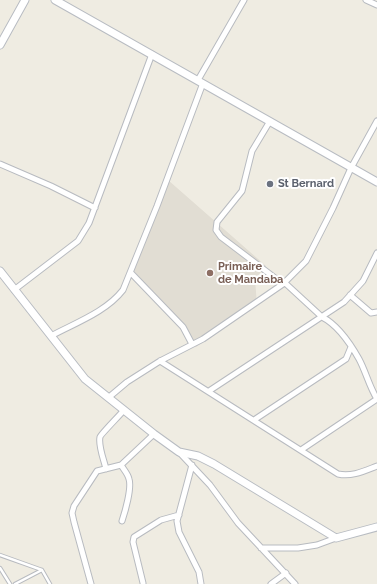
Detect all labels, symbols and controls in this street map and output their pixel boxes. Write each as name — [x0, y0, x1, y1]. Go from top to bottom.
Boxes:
place label: St Bernard — [278, 177, 334, 191]
marker: St Bernard — [265, 179, 275, 189]
place label: Primaire de Mandaba — [218, 260, 283, 286]
marker: Primaire de Mandaba — [205, 268, 215, 278]

